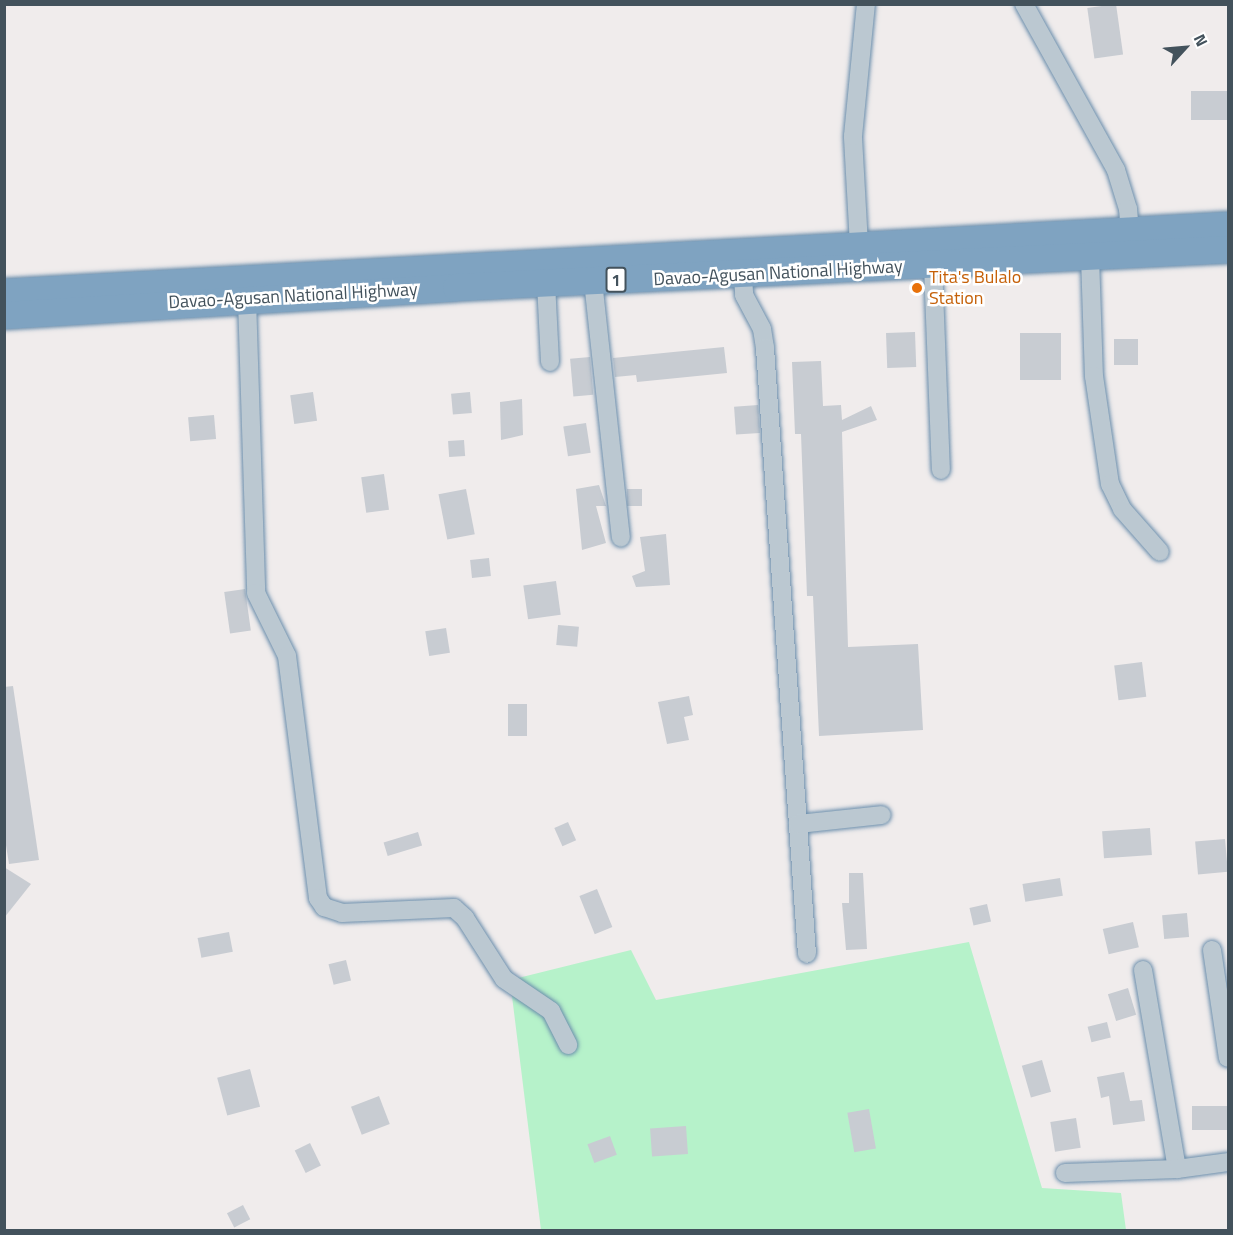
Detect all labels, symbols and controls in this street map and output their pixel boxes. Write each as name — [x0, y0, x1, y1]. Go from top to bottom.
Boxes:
north arrow — [1155, 18, 1215, 78]
text: N — [1188, 30, 1214, 50]
street label: Davao-Agusan National Highway — [653, 256, 903, 290]
road number: 1 — [606, 267, 626, 293]
place label: Tita's Bulalo Station — [929, 267, 1021, 310]
street label: Davao-Agusan National Highway — [168, 279, 418, 313]
marker: Tita's Bulalo Station — [910, 281, 924, 295]

